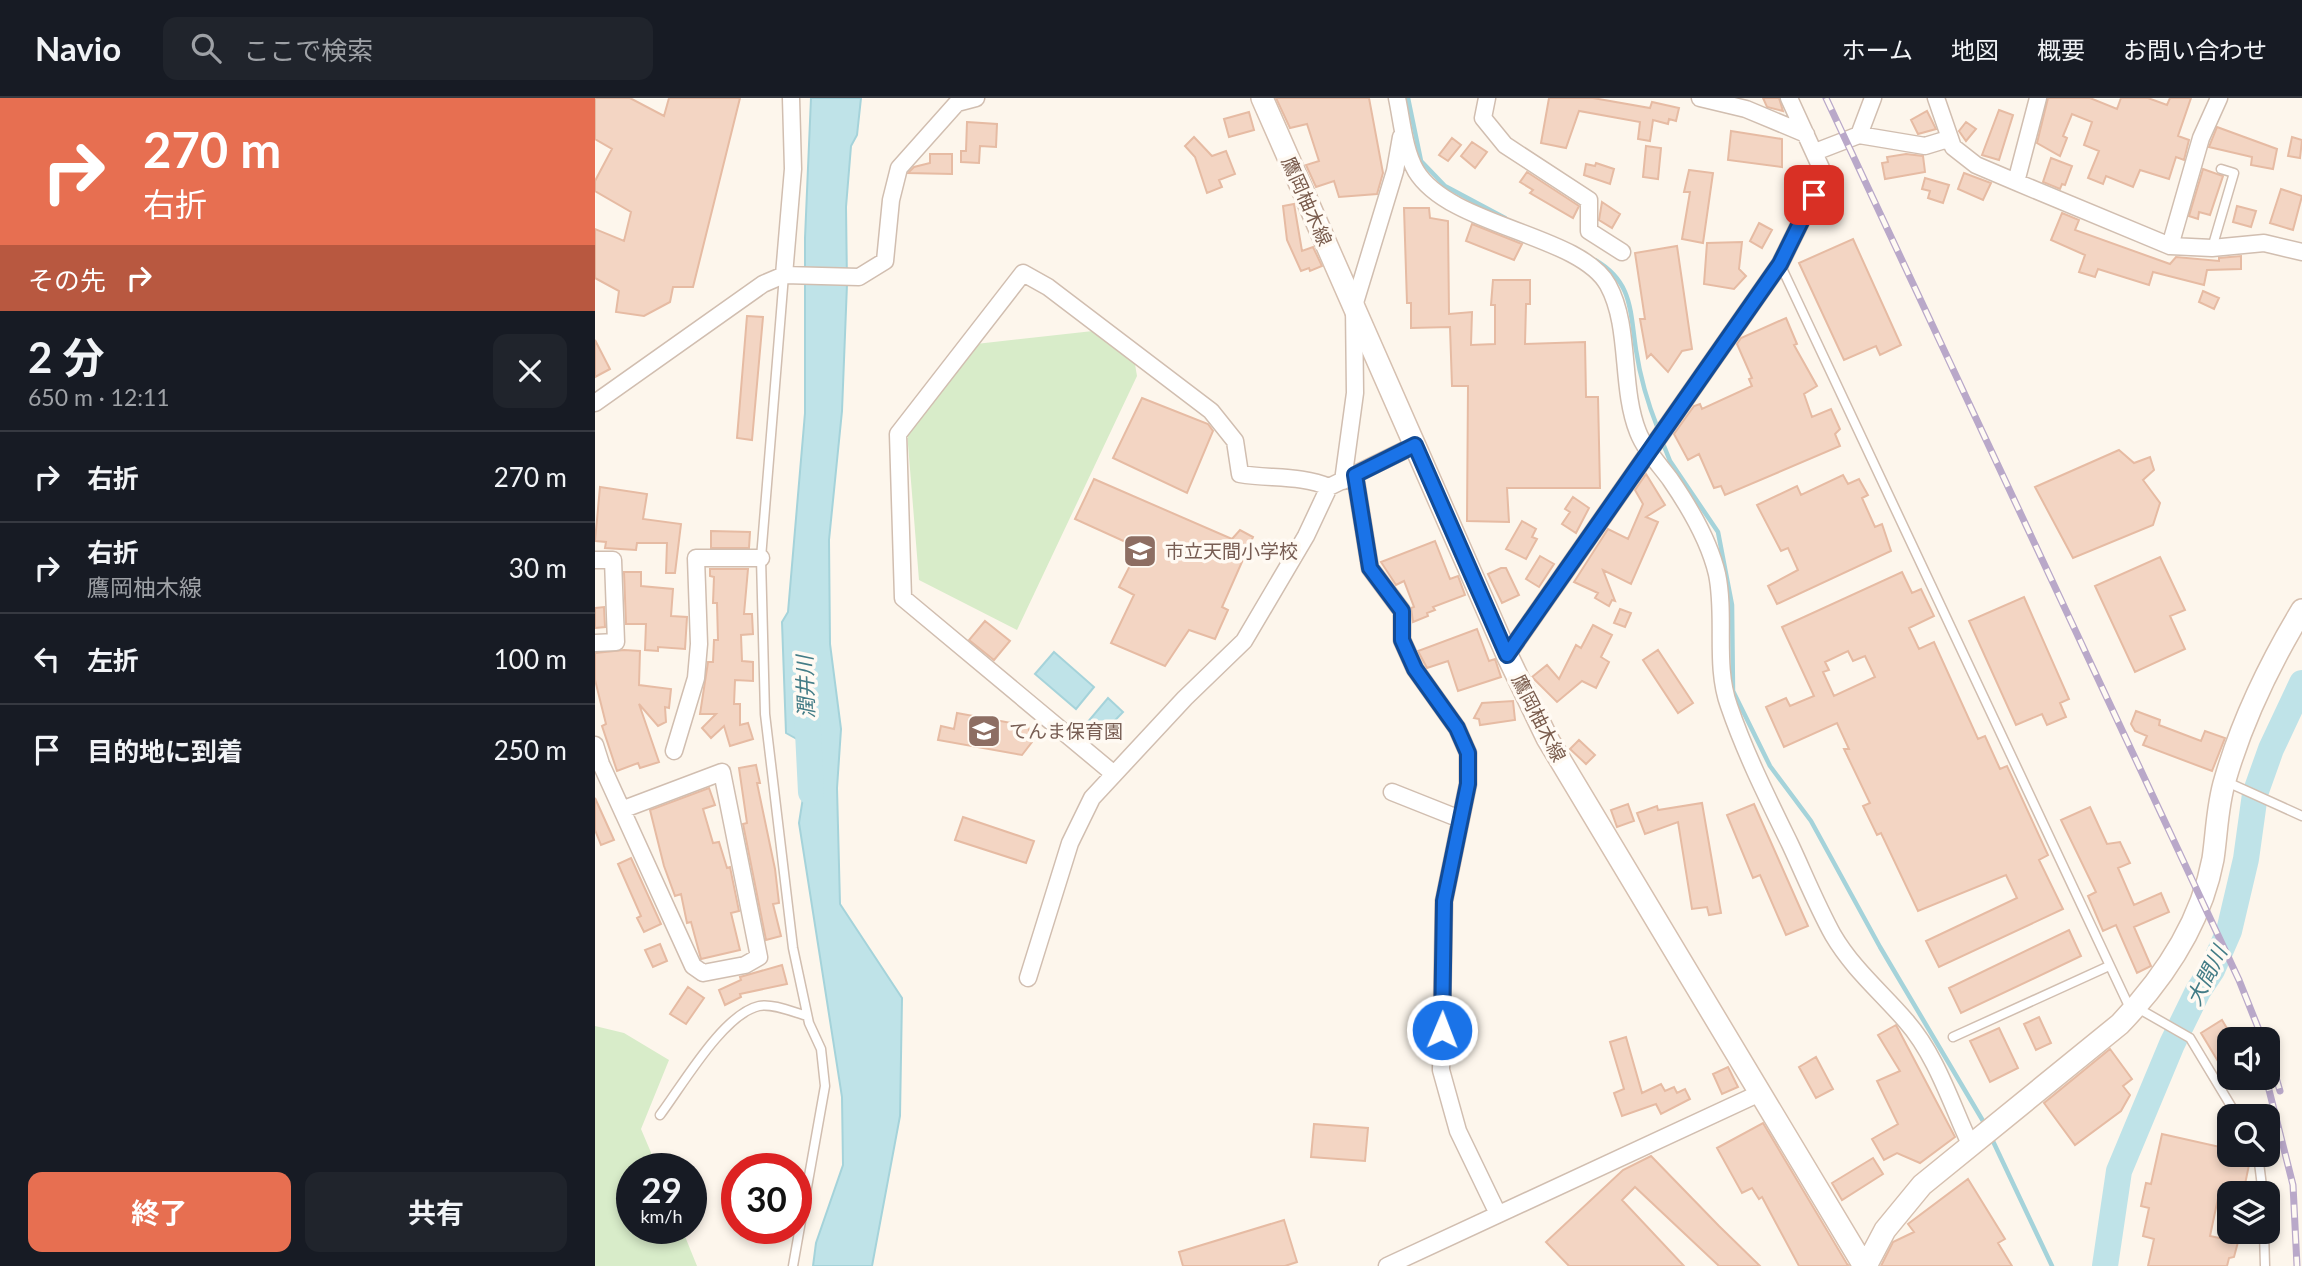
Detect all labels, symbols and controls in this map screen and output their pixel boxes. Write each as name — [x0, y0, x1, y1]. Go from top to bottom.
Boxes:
search box — [163, 17, 653, 80]
text: Navio — [35, 28, 121, 68]
icon: search — [187, 29, 225, 67]
text: ここで検索 — [243, 34, 373, 66]
text: ホーム — [1842, 35, 1913, 64]
text: 地図 — [1951, 35, 1999, 64]
text: 概要 — [2037, 35, 2085, 64]
text: お問い合わせ — [2123, 35, 2267, 64]
text: 270 m — [143, 120, 281, 178]
icon: right — [28, 126, 119, 217]
street label: 鷹岡柚木線 — [1278, 153, 1337, 249]
pin — [1784, 165, 1844, 225]
icon: arrive — [1795, 176, 1833, 214]
text: 右折 — [143, 184, 207, 223]
icon: right — [120, 259, 158, 297]
text: その先 — [28, 264, 106, 296]
text: 2 分 — [28, 332, 105, 382]
button: close — [493, 334, 567, 408]
text: 650 m · 12:11 — [28, 383, 170, 411]
icon: right — [28, 458, 66, 496]
text: 270 m — [494, 461, 567, 493]
text: 右折 — [87, 462, 139, 494]
school or university icon: 市立天間小学校 — [1121, 532, 1159, 570]
text: 右折 — [87, 536, 139, 568]
place label: 市立天間小学校 — [1165, 539, 1298, 562]
icon: right — [28, 549, 66, 587]
text: 30 m — [509, 552, 567, 584]
text: 鷹岡柚木線 — [87, 573, 202, 601]
icon: left — [28, 640, 66, 678]
text: 100 m — [494, 643, 567, 675]
text: 左折 — [87, 644, 139, 676]
water label: 潤井川 — [791, 653, 818, 719]
street label: 鷹岡柚木線 — [1508, 670, 1571, 765]
school or university icon: てんま保育園 — [965, 712, 1003, 750]
place label: てんま保育園 — [1009, 719, 1123, 742]
icon: arrive — [28, 731, 66, 769]
text: 250 m — [494, 734, 567, 766]
text: 目的地に到着 — [87, 735, 243, 767]
water label: 大間川 — [2180, 940, 2232, 1009]
position arrow — [1405, 993, 1479, 1067]
map controls — [2217, 1027, 2280, 1244]
button: sound — [2217, 1027, 2280, 1090]
button: search — [2217, 1104, 2280, 1167]
speed limit sign: 30 — [721, 1153, 812, 1244]
text: 29 — [641, 1168, 682, 1210]
button: 終了 — [28, 1172, 291, 1252]
button: 共有 — [305, 1172, 567, 1252]
button: layers — [2217, 1181, 2280, 1244]
text: km/h — [640, 1205, 683, 1227]

